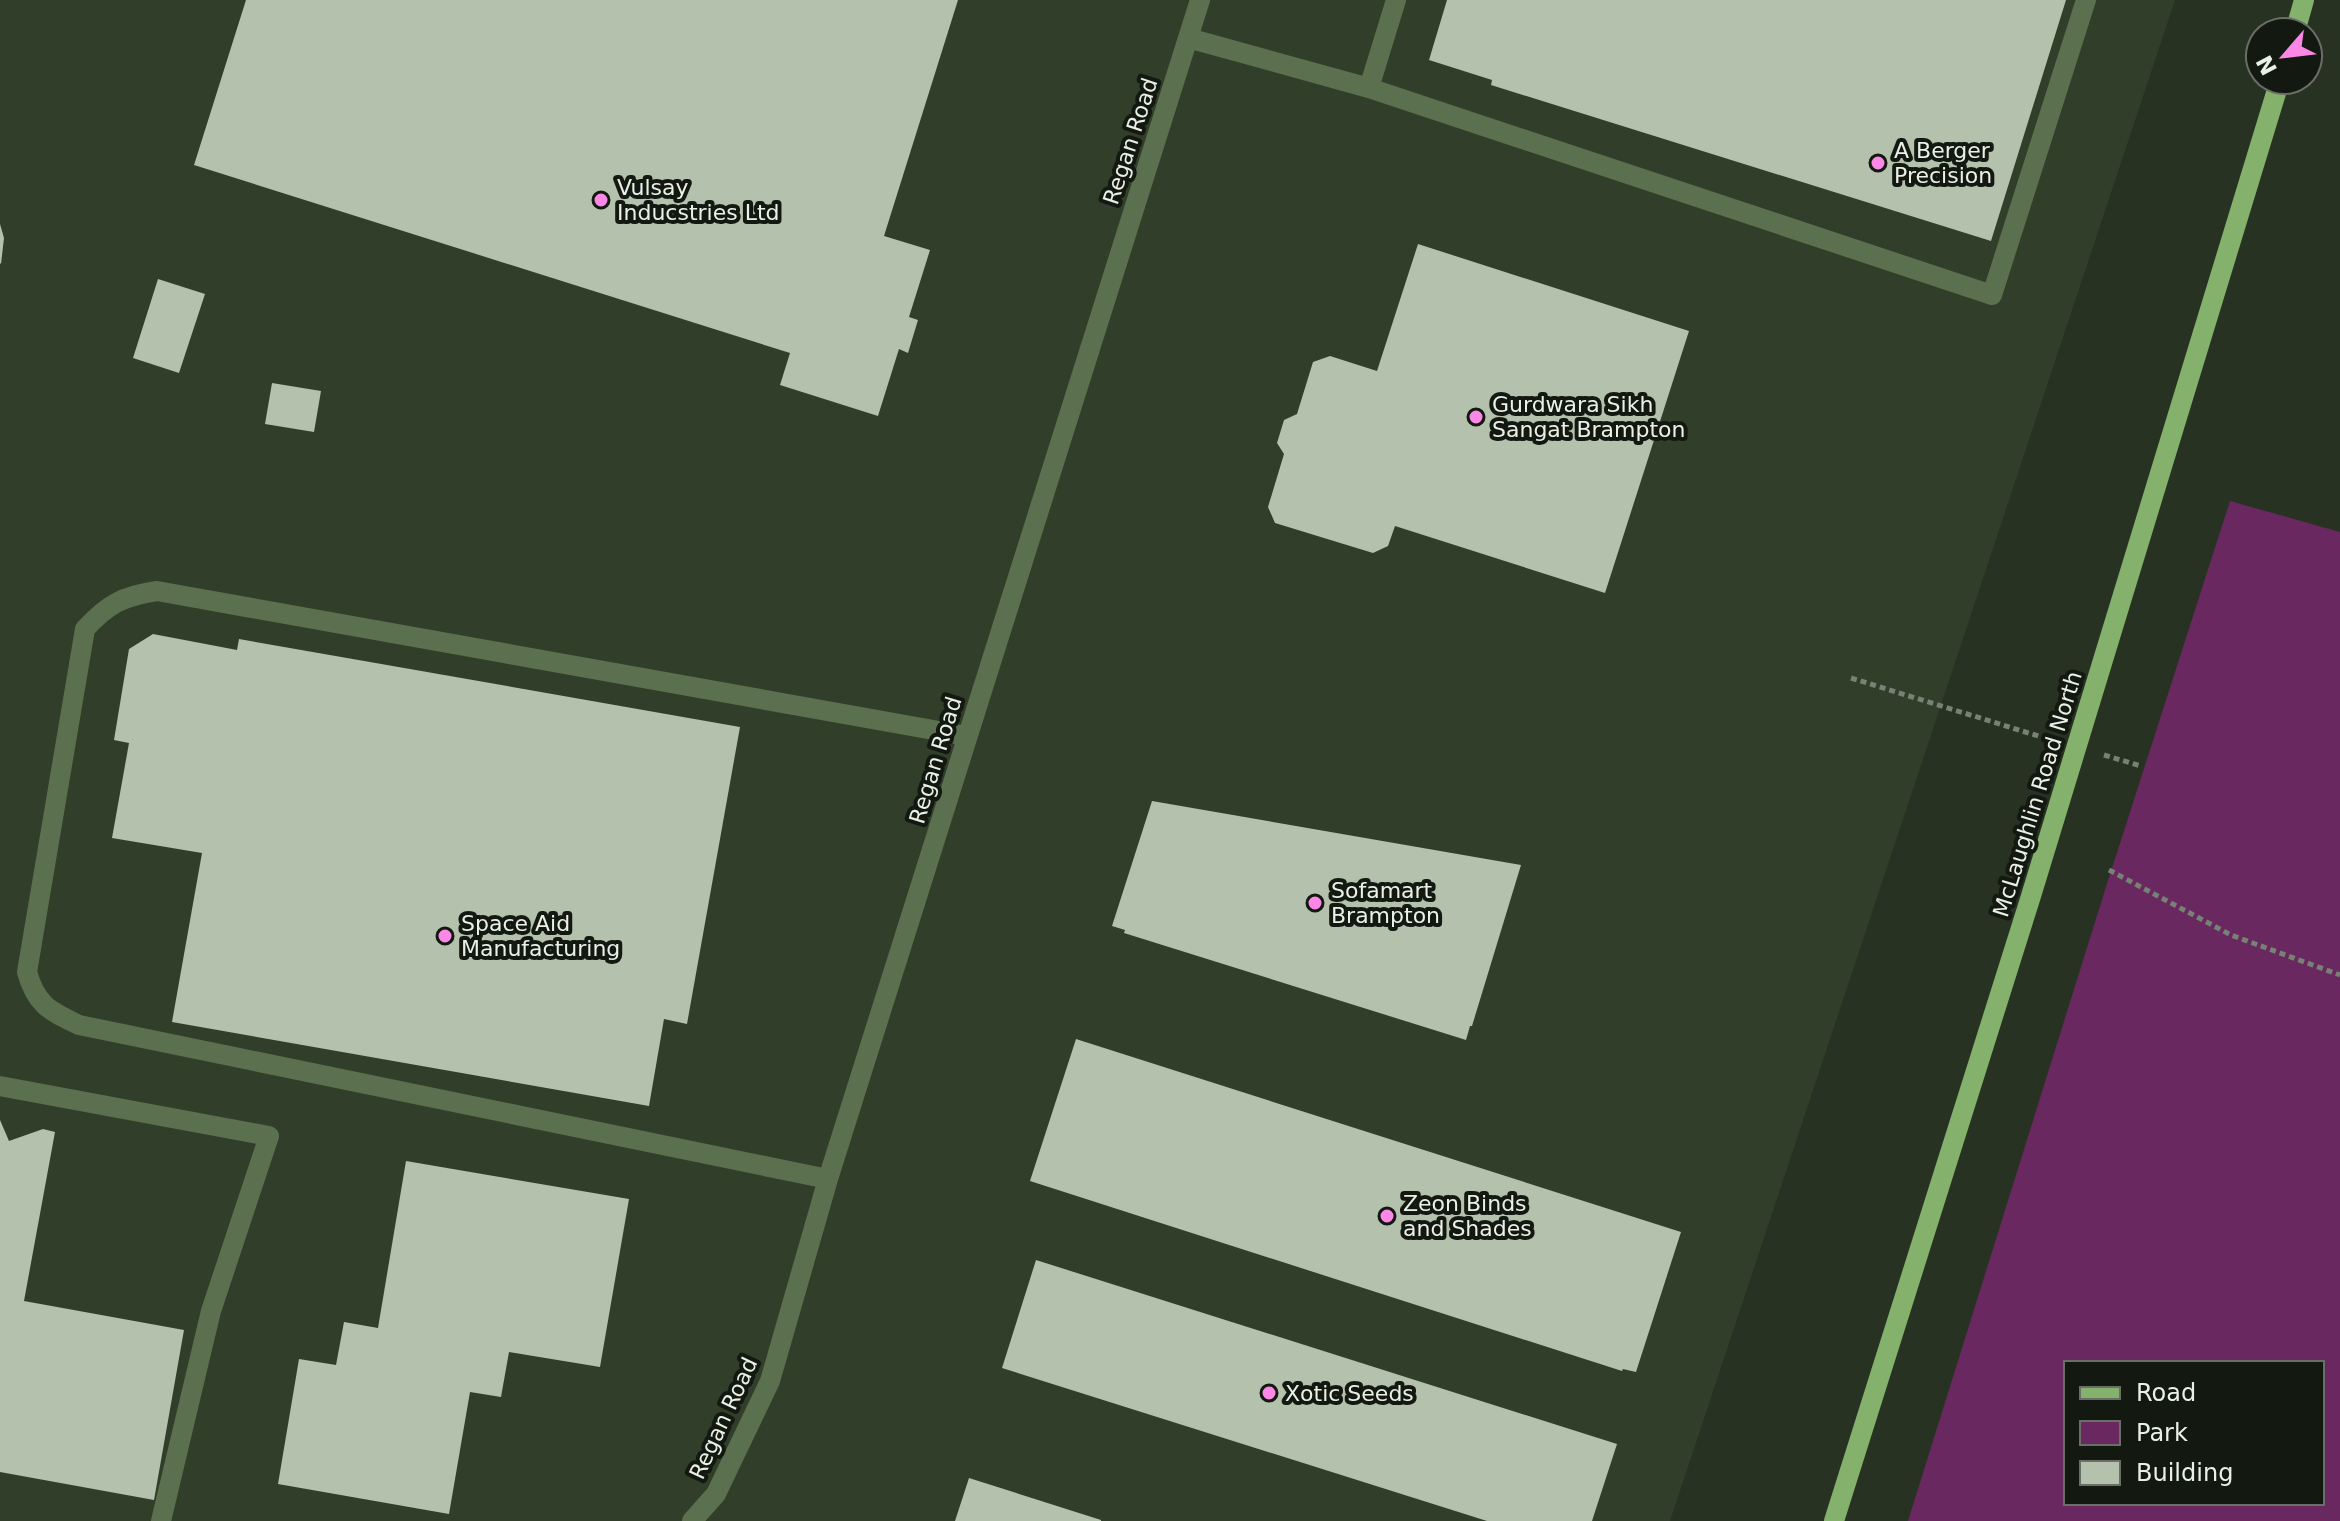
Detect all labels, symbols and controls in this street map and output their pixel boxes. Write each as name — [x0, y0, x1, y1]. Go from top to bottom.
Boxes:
north arrow — [2244, 16, 2324, 96]
text: N — [2251, 51, 2282, 79]
street label: Regan Road — [1098, 75, 1163, 208]
place label: A Berger Precision — [1894, 138, 1992, 188]
marker: A Berger Precision — [1869, 154, 1887, 172]
place label: Vulsay Inducstries Ltd — [617, 175, 780, 225]
marker: Vulsay Inducstries Ltd — [592, 191, 610, 209]
place label: Gurdwara Sikh Sangat Brampton — [1492, 392, 1686, 442]
marker: Gurdwara Sikh Sangat Brampton — [1467, 408, 1485, 426]
street label: McLaughlin Road North — [1988, 668, 2087, 920]
street label: Regan Road — [904, 694, 967, 827]
place label: Sofamart Brampton — [1331, 878, 1440, 928]
marker: Sofamart Brampton — [1306, 894, 1324, 912]
place label: Space Aid Manufacturing — [461, 911, 620, 961]
marker: Space Aid Manufacturing — [436, 927, 454, 945]
place label: Zeon Binds and Shades — [1403, 1191, 1532, 1241]
marker: Zeon Binds and Shades — [1378, 1207, 1396, 1225]
street label: Regan Road — [684, 1353, 763, 1483]
legend — [2064, 1361, 2324, 1505]
text: Road — [2136, 1379, 2196, 1407]
place label: Xotic Seeds — [1285, 1381, 1414, 1406]
marker: Xotic Seeds — [1260, 1384, 1278, 1402]
text: Park — [2136, 1419, 2188, 1447]
text: Building — [2136, 1459, 2233, 1487]

